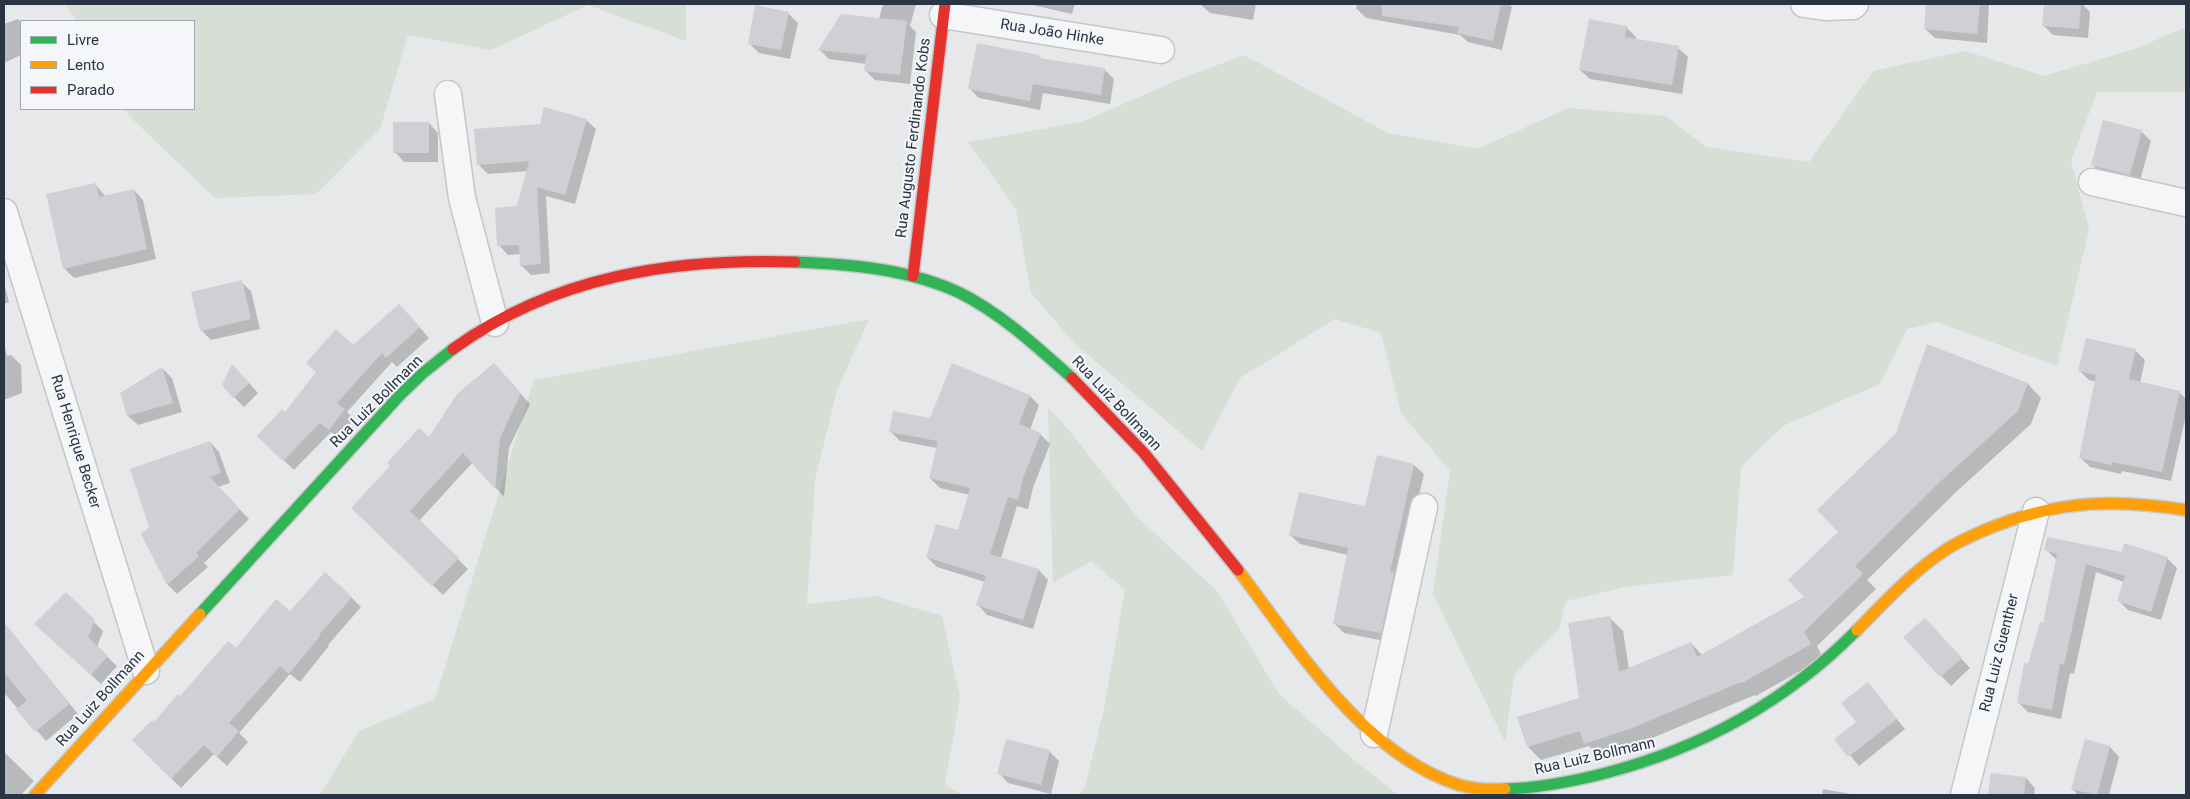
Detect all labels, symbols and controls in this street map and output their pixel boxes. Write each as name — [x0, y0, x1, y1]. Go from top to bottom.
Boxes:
street label: Rua João Hinke — [999, 16, 1105, 50]
legend — [20, 20, 195, 110]
text: Livre — [67, 31, 99, 49]
street label: Rua Augusto Ferdinando Kobs — [893, 37, 935, 239]
text: Lento — [67, 56, 105, 74]
text: Parado — [67, 81, 115, 99]
street label: Rua Luiz Bollmann — [327, 352, 427, 452]
street label: Rua Luiz Bollmann — [1067, 353, 1165, 455]
street label: Rua Henrique Becker — [46, 373, 104, 511]
street label: Rua Luiz Guenther — [1977, 592, 2023, 714]
street label: Rua Luiz Bollmann — [53, 647, 149, 751]
street label: Rua Luiz Bollmann — [1533, 734, 1657, 780]

